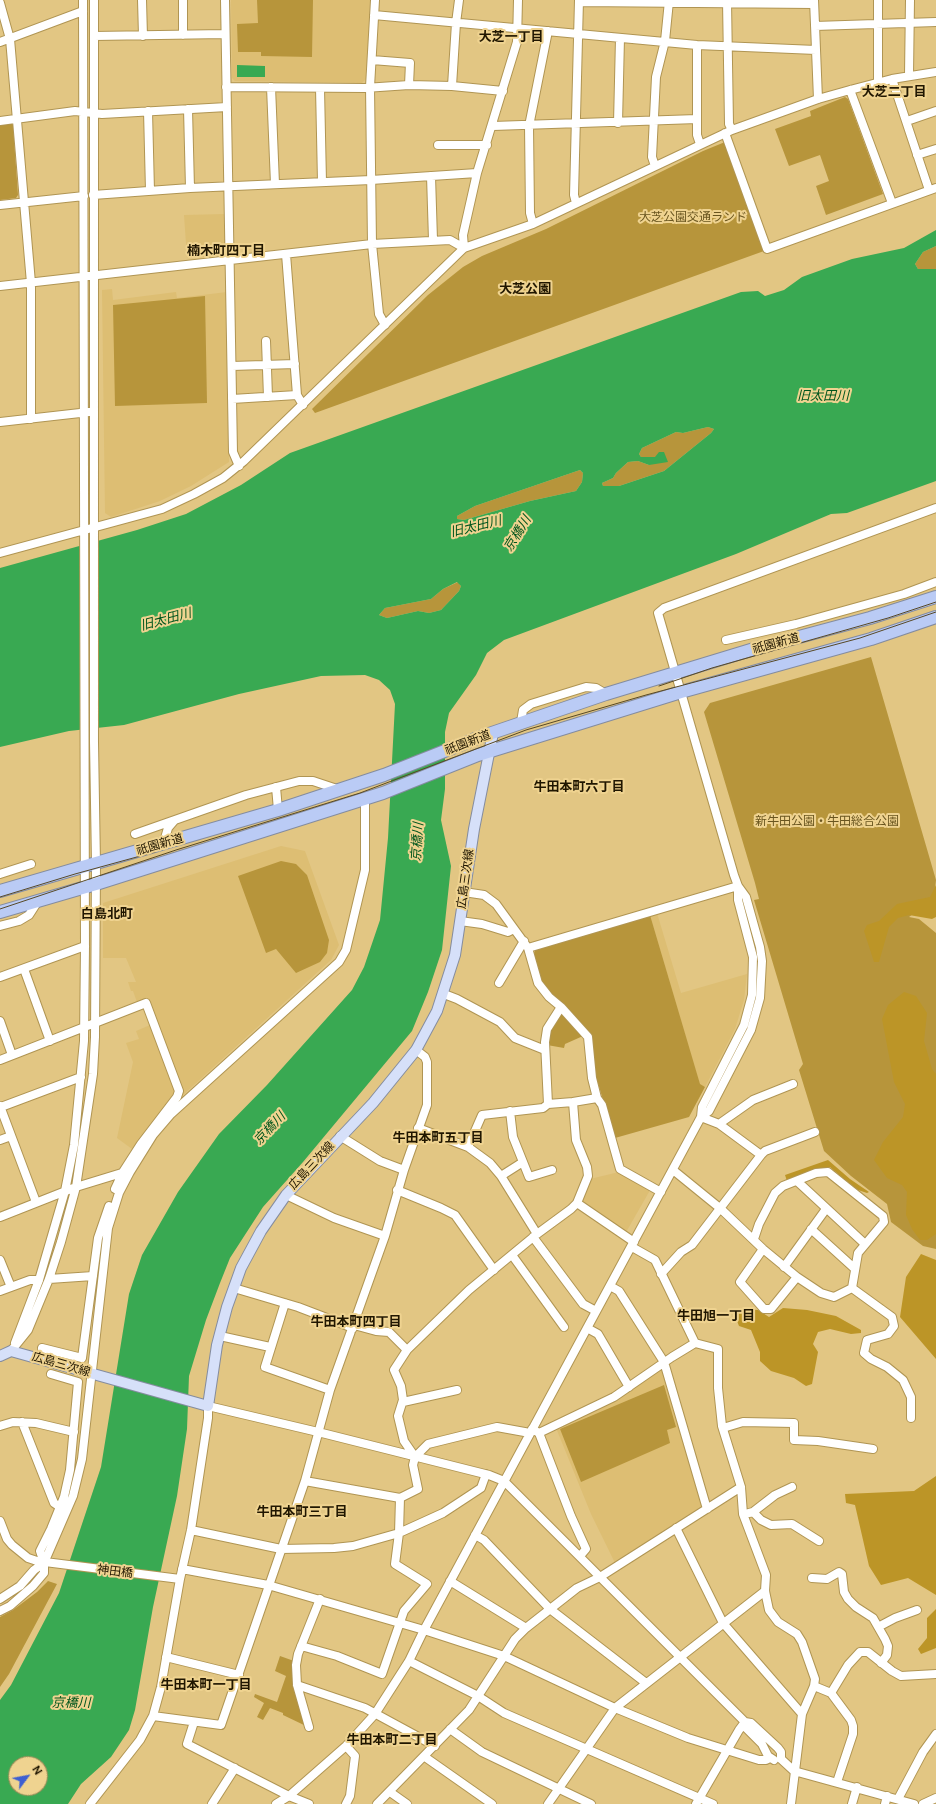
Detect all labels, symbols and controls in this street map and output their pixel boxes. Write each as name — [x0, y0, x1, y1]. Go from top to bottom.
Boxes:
district label: 大芝一丁目 — [479, 30, 543, 46]
district label: 大芝二丁目 — [862, 85, 926, 101]
park label: 大芝公園交通ランド — [639, 211, 747, 225]
district label: 楠木町四丁目 — [187, 244, 265, 260]
district label: 大芝公園 — [499, 282, 551, 298]
water label: 旧太田川 — [797, 389, 849, 405]
water label: 旧太田川 — [449, 513, 503, 541]
water label: 京橋川 — [501, 513, 535, 555]
water label: 旧太田川 — [139, 606, 193, 634]
street label: 祇園新道 — [751, 631, 801, 657]
street label: 祇園新道 — [443, 728, 493, 758]
district label: 牛田本町六丁目 — [534, 780, 624, 796]
park label: 新牛田公園・牛田総合公園 — [755, 815, 899, 829]
water label: 京橋川 — [409, 822, 427, 862]
street label: 祇園新道 — [135, 831, 185, 859]
street label: 広島三次線 — [455, 848, 477, 910]
district label: 白島北町 — [81, 907, 133, 923]
water label: 京橋川 — [251, 1109, 289, 1149]
district label: 牛田本町五丁目 — [393, 1131, 483, 1147]
street label: 広島三次線 — [286, 1139, 338, 1193]
district label: 牛田旭一丁目 — [677, 1309, 755, 1325]
district label: 牛田本町四丁目 — [311, 1315, 401, 1331]
street label: 広島三次線 — [30, 1350, 92, 1380]
district label: 牛田本町三丁目 — [257, 1505, 347, 1521]
street label: 神田橋 — [96, 1563, 134, 1581]
district label: 牛田本町一丁目 — [161, 1678, 251, 1694]
water label: 京橋川 — [52, 1696, 90, 1712]
district label: 牛田本町二丁目 — [347, 1733, 437, 1749]
north arrow — [8, 1756, 48, 1796]
text: N — [29, 1763, 45, 1777]

